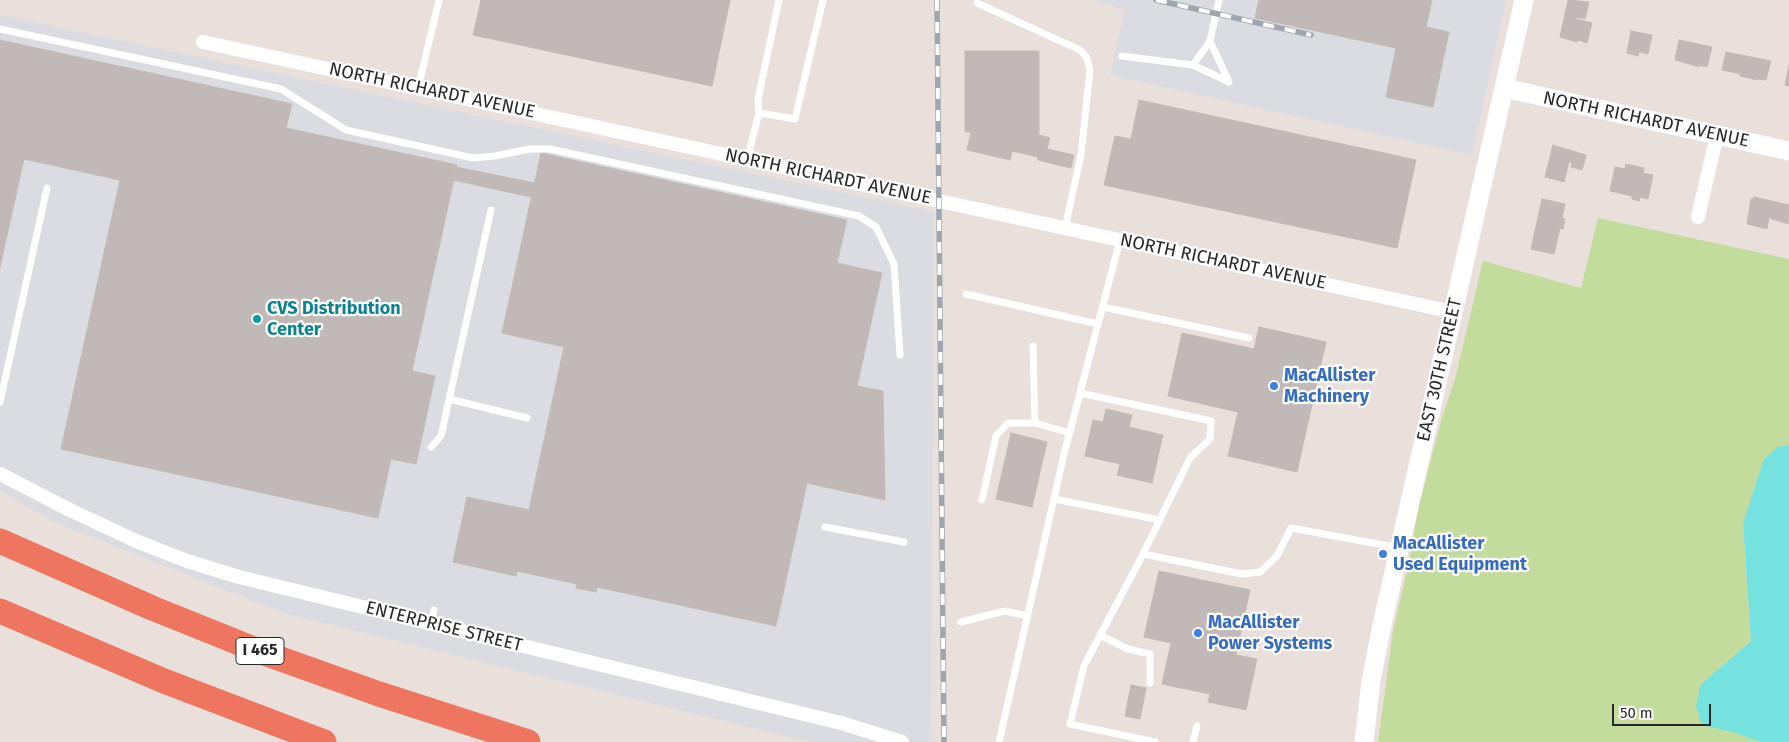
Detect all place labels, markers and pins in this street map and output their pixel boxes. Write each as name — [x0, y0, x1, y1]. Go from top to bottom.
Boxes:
place label: CVS Distribution Center — [267, 298, 401, 340]
marker: CVS Distribution Center — [251, 313, 263, 325]
place label: MacAllister Machinery — [1284, 365, 1375, 408]
marker: MacAllister Machinery — [1268, 380, 1280, 392]
place label: MacAllister Used Equipment — [1393, 533, 1527, 576]
marker: MacAllister Used Equipment — [1377, 548, 1389, 560]
place label: MacAllister Power Systems — [1208, 612, 1332, 654]
marker: MacAllister Power Systems — [1192, 627, 1204, 639]

